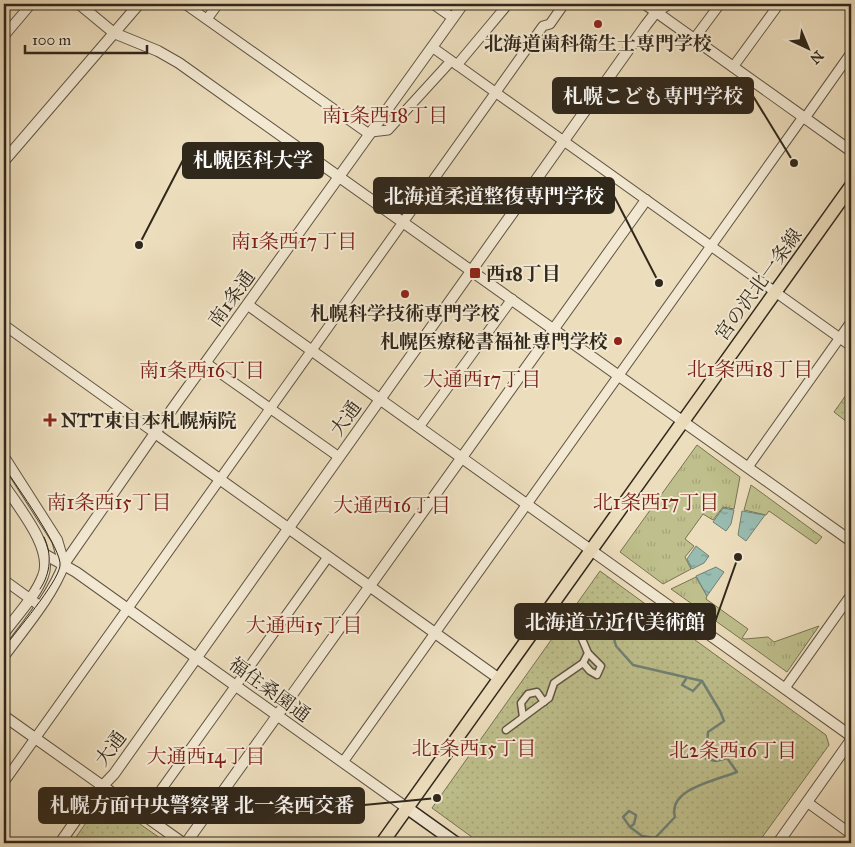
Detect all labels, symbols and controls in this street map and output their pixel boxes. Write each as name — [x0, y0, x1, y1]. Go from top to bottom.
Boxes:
marker: 北海道歯科衛生士専門学校 — [592, 18, 604, 30]
scale bar — [25, 22, 148, 54]
north arrow — [782, 22, 832, 72]
text: 100 m — [32, 31, 72, 49]
place label: 北海道歯科衛生士専門学校 — [484, 32, 712, 55]
text: N — [806, 47, 827, 67]
callout: 札幌こども専門学校 — [553, 78, 753, 113]
text: 札幌こども専門学校 — [563, 84, 743, 108]
district label: 南1条西18丁目 — [322, 103, 448, 127]
callout: 札幌医科大学 — [183, 143, 323, 178]
text: 札幌医科大学 — [193, 148, 313, 172]
callout: 北海道柔道整復専門学校 — [374, 178, 614, 213]
text: 北海道柔道整復専門学校 — [384, 184, 604, 208]
street label: 宮の沢北一条線 — [710, 224, 807, 345]
district label: 南1条西17丁目 — [231, 229, 357, 253]
place label: 西18丁目 — [486, 262, 561, 285]
street label: 南1条通 — [203, 265, 260, 331]
marker: 西18丁目 — [468, 266, 482, 280]
marker: 札幌科学技術専門学校 — [399, 288, 411, 300]
place label: 札幌科学技術専門学校 — [310, 302, 500, 325]
place label: 札幌医療秘書福祉専門学校 — [380, 330, 608, 353]
marker: 札幌医療秘書福祉専門学校 — [612, 335, 624, 347]
district label: 北1条西18丁目 — [687, 357, 813, 381]
district label: 南1条西16丁目 — [139, 358, 265, 382]
district label: 大通西17丁目 — [423, 367, 541, 391]
street label: 大通 — [325, 396, 366, 440]
place label: NTT東日本札幌病院 — [61, 409, 236, 432]
marker: NTT東日本札幌病院 — [43, 413, 57, 427]
district label: 南1条西15丁目 — [47, 490, 171, 514]
district label: 北1条西17丁目 — [593, 490, 719, 514]
district label: 大通西16丁目 — [333, 493, 451, 517]
callout: 北海道立近代美術館 — [515, 604, 715, 639]
text: 北海道立近代美術館 — [525, 610, 705, 634]
district label: 大通西15丁目 — [245, 613, 363, 637]
street label: 福住桑園通 — [225, 652, 315, 727]
street label: 大通 — [90, 726, 131, 770]
district label: 北1条西15丁目 — [412, 736, 536, 760]
district label: 北2条西16丁目 — [669, 738, 797, 762]
district label: 大通西14丁目 — [146, 744, 266, 768]
callout: 札幌方面中央警察署 北一条西交番 — [39, 788, 364, 823]
text: 札幌方面中央警察署 北一条西交番 — [50, 793, 354, 817]

